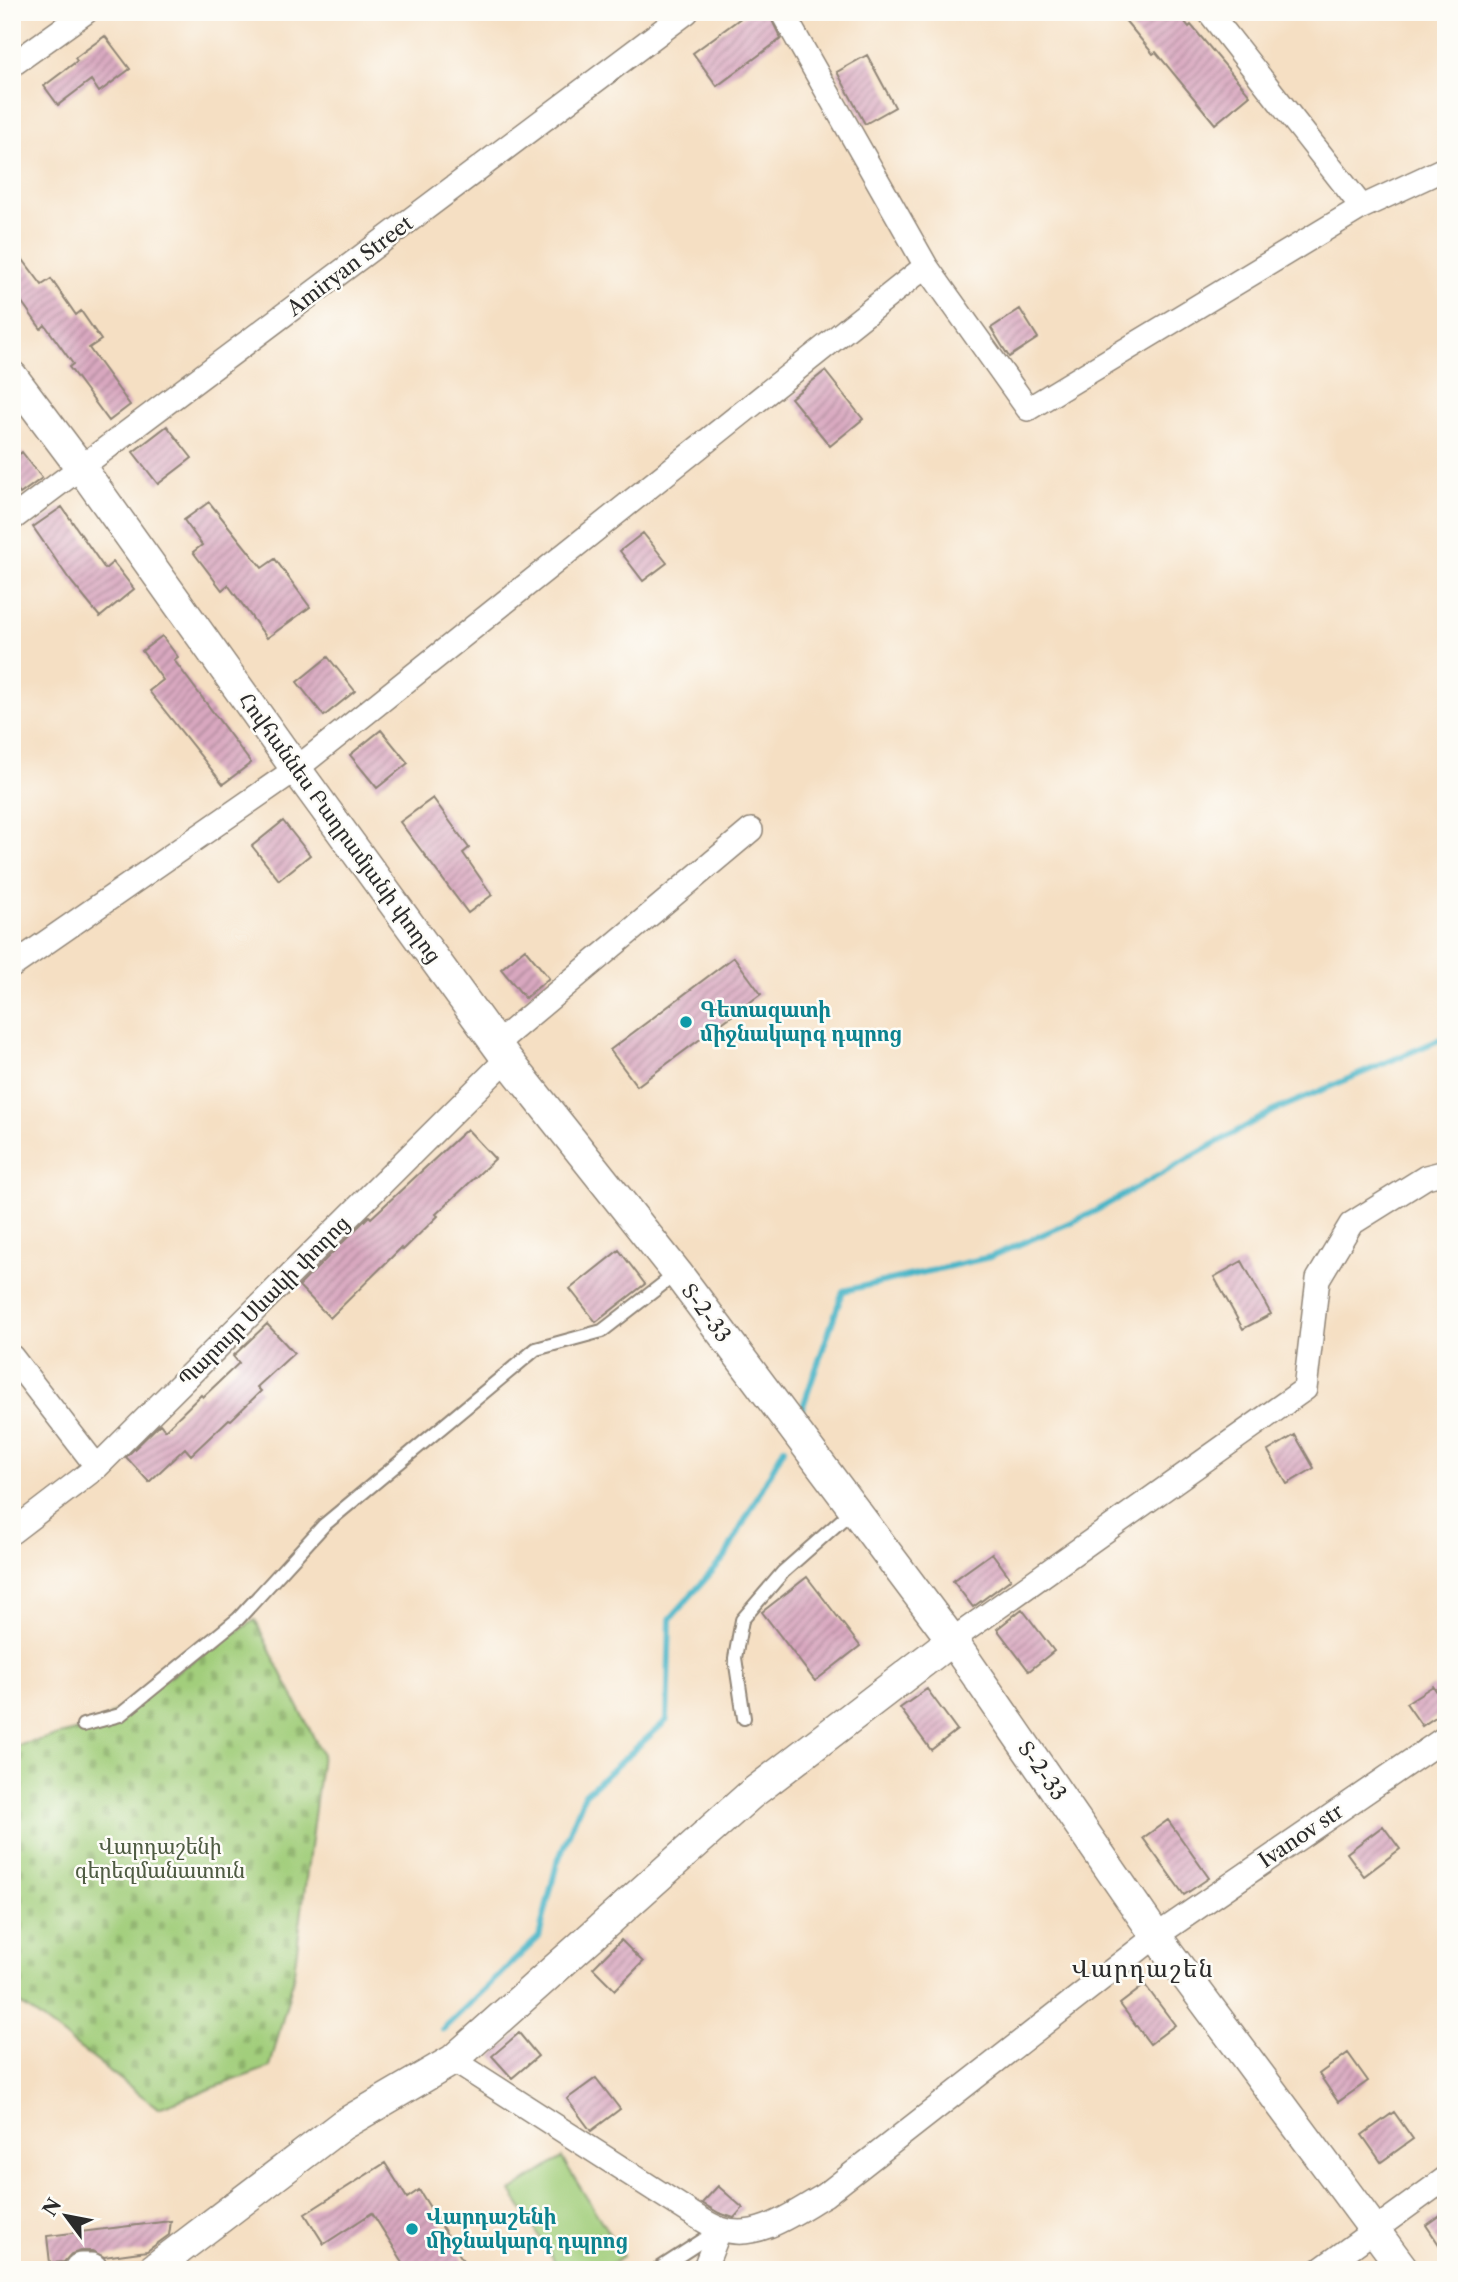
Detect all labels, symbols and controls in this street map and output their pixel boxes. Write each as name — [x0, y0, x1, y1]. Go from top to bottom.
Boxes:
street label: Amiryan Street — [281, 210, 418, 322]
street label: Հովհաննես Բաղրամյանի փողոց — [233, 688, 447, 968]
place label: Գետազատի միջնակարգ դպրոց — [700, 997, 902, 1047]
marker: Գետազատի միջնակարգ դպրոց — [678, 1014, 694, 1030]
street label: Պարույր Սևակի փողոց — [173, 1210, 355, 1392]
street label: Տ-2-33 — [677, 1278, 736, 1347]
street label: Տ-2-33 — [1013, 1736, 1072, 1805]
street label: Ivanov str — [1254, 1798, 1348, 1873]
park label: Վարդաշենի գերեզմանատուն — [75, 1834, 245, 1884]
district label: Վարդաշեն — [1071, 1954, 1215, 1983]
north arrow — [32, 2180, 102, 2250]
text: N — [38, 2194, 66, 2220]
place label: Վարդաշենի միջնակարգ դպրոց — [426, 2204, 628, 2254]
marker: Վարդաշենի միջնակարգ դպրոց — [404, 2221, 420, 2237]

